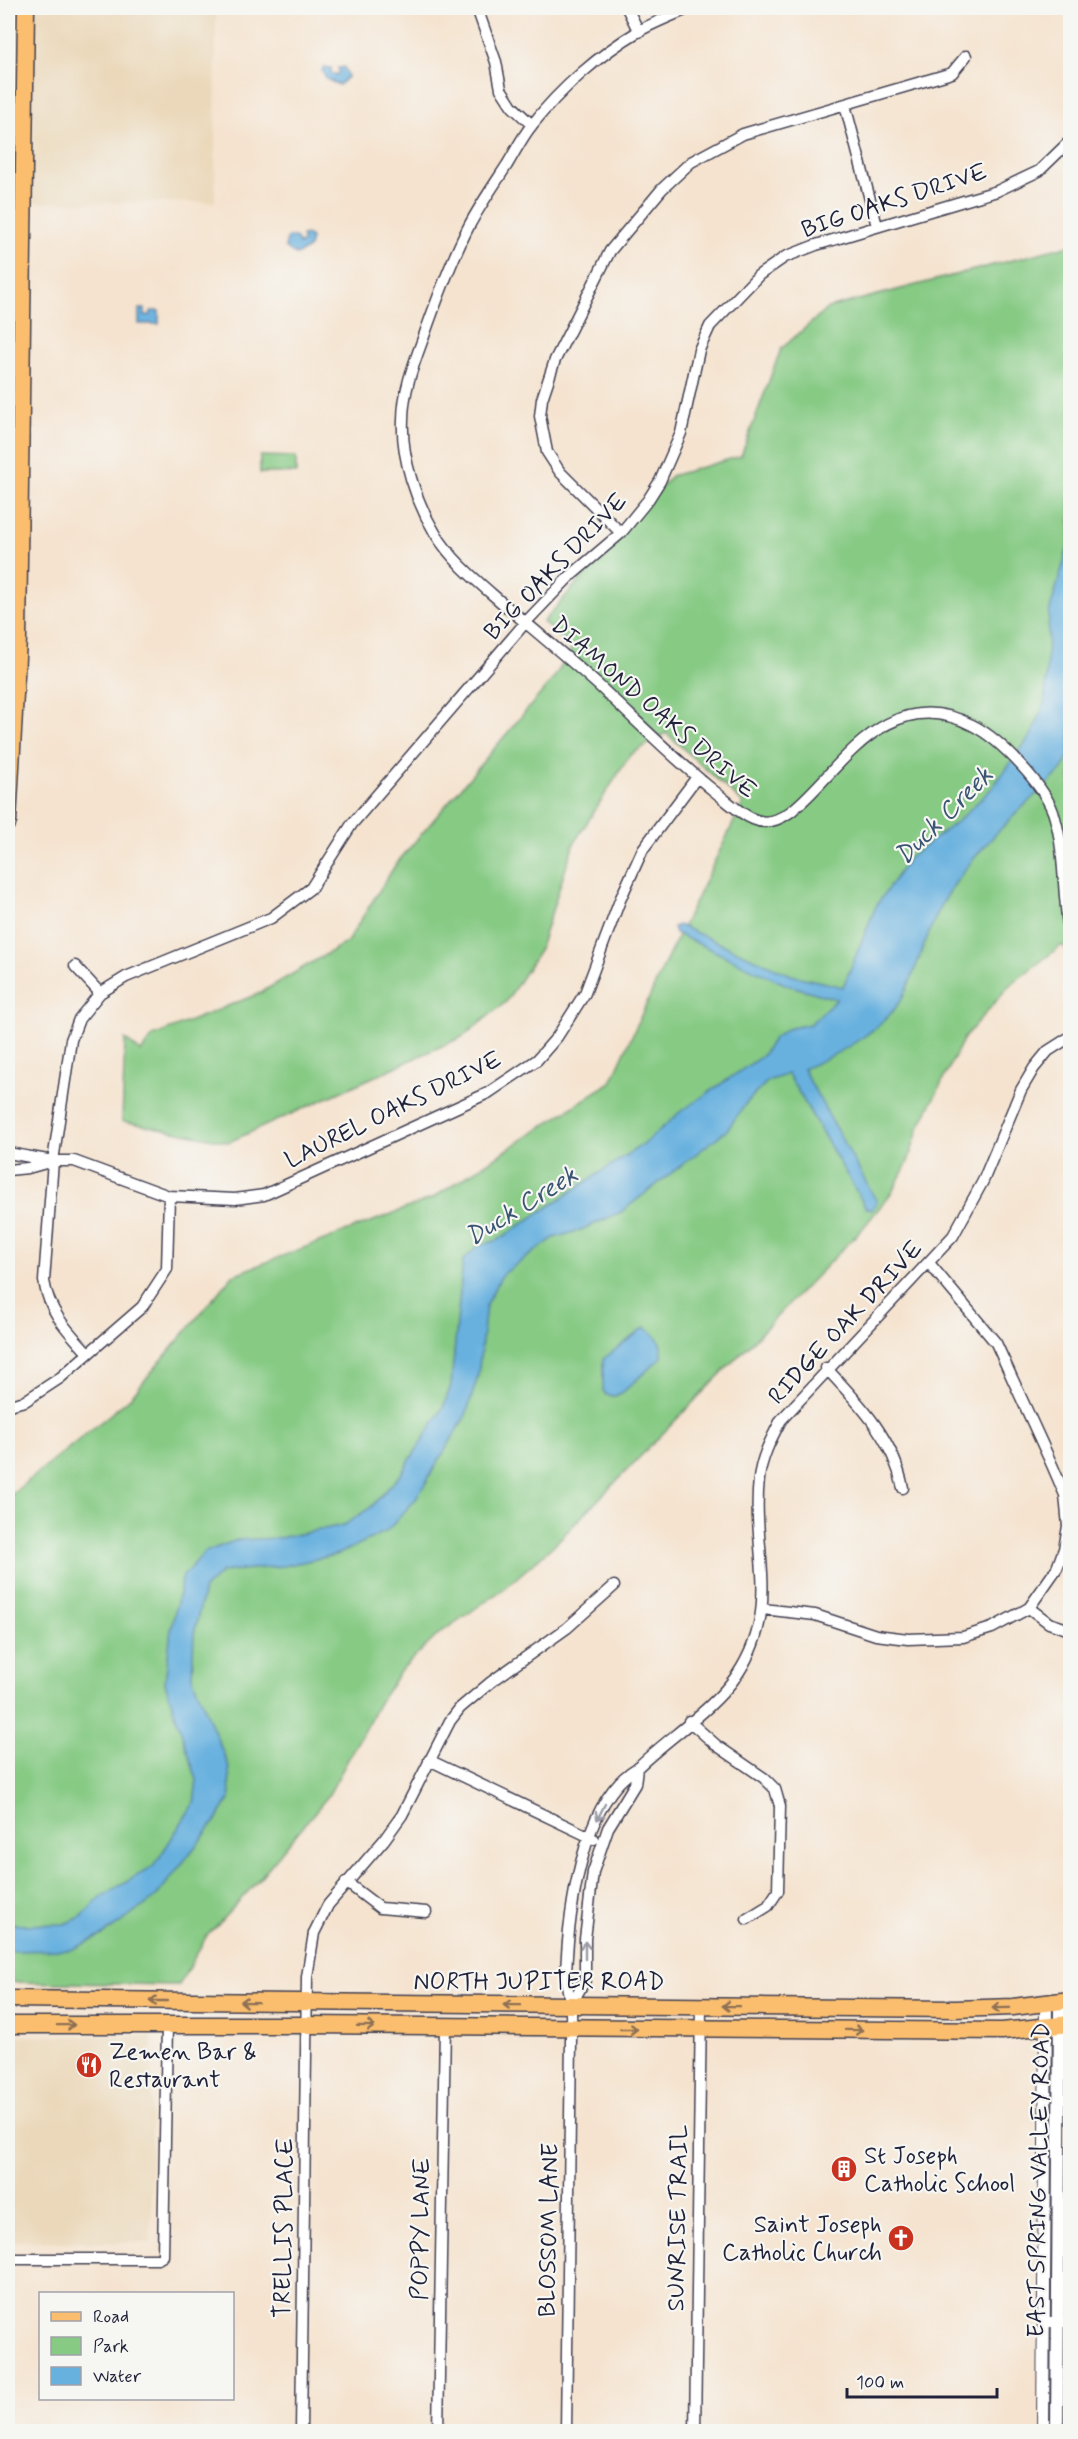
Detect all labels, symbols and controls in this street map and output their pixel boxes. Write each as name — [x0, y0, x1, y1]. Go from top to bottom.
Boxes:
street label: BIG OAKS DRIVE — [798, 157, 991, 246]
street label: BIG OAKS DRIVE — [478, 487, 634, 647]
street label: DIAMOND OAKS DRIVE — [543, 610, 763, 806]
water label: Duck Creek — [888, 760, 1001, 873]
street label: LAUREL OAKS DRIVE — [280, 1044, 507, 1176]
water label: Duck Creek — [459, 1159, 585, 1255]
street label: RIDGE OAK DRIVE — [762, 1234, 930, 1412]
one-way arrow — [595, 1803, 606, 1821]
one-way arrow — [579, 1941, 591, 1961]
street label: NORTH JUPITER ROAD — [413, 1967, 665, 1998]
one-way arrow — [148, 1995, 168, 2007]
one-way arrow — [240, 1996, 260, 2008]
one-way arrow — [503, 2000, 523, 2011]
one-way arrow — [721, 2000, 741, 2012]
one-way arrow — [991, 2002, 1011, 2013]
one-way arrow — [55, 2019, 75, 2031]
one-way arrow — [355, 2020, 375, 2031]
street label: EAST SPRING VALLEY ROAD — [1021, 2022, 1058, 2338]
one-way arrow — [619, 2023, 639, 2035]
one-way arrow — [844, 2024, 864, 2036]
place label: Zemen Bar & Restaurant — [109, 2037, 257, 2096]
restaurant icon: Zemen Bar & Restaurant — [74, 2050, 104, 2080]
street label: SUNRISE TRAIL — [661, 2124, 696, 2312]
street label: TRELLIS PLACE — [267, 2138, 302, 2318]
place label: St Joseph Catholic School — [864, 2141, 1015, 2200]
street label: BLOSSOM LANE — [532, 2143, 567, 2317]
building icon: St Joseph Catholic School — [829, 2154, 859, 2184]
street label: POPPY LANE — [405, 2157, 438, 2301]
place label: Saint Joseph Catholic Church — [722, 2210, 882, 2269]
church icon: Saint Joseph Catholic Church — [886, 2223, 916, 2253]
legend — [39, 2292, 234, 2400]
text: Road — [93, 2305, 129, 2329]
text: Park — [93, 2335, 129, 2359]
scale bar — [847, 2361, 997, 2399]
text: Water — [93, 2365, 142, 2389]
text: 100 m — [856, 2371, 904, 2395]

